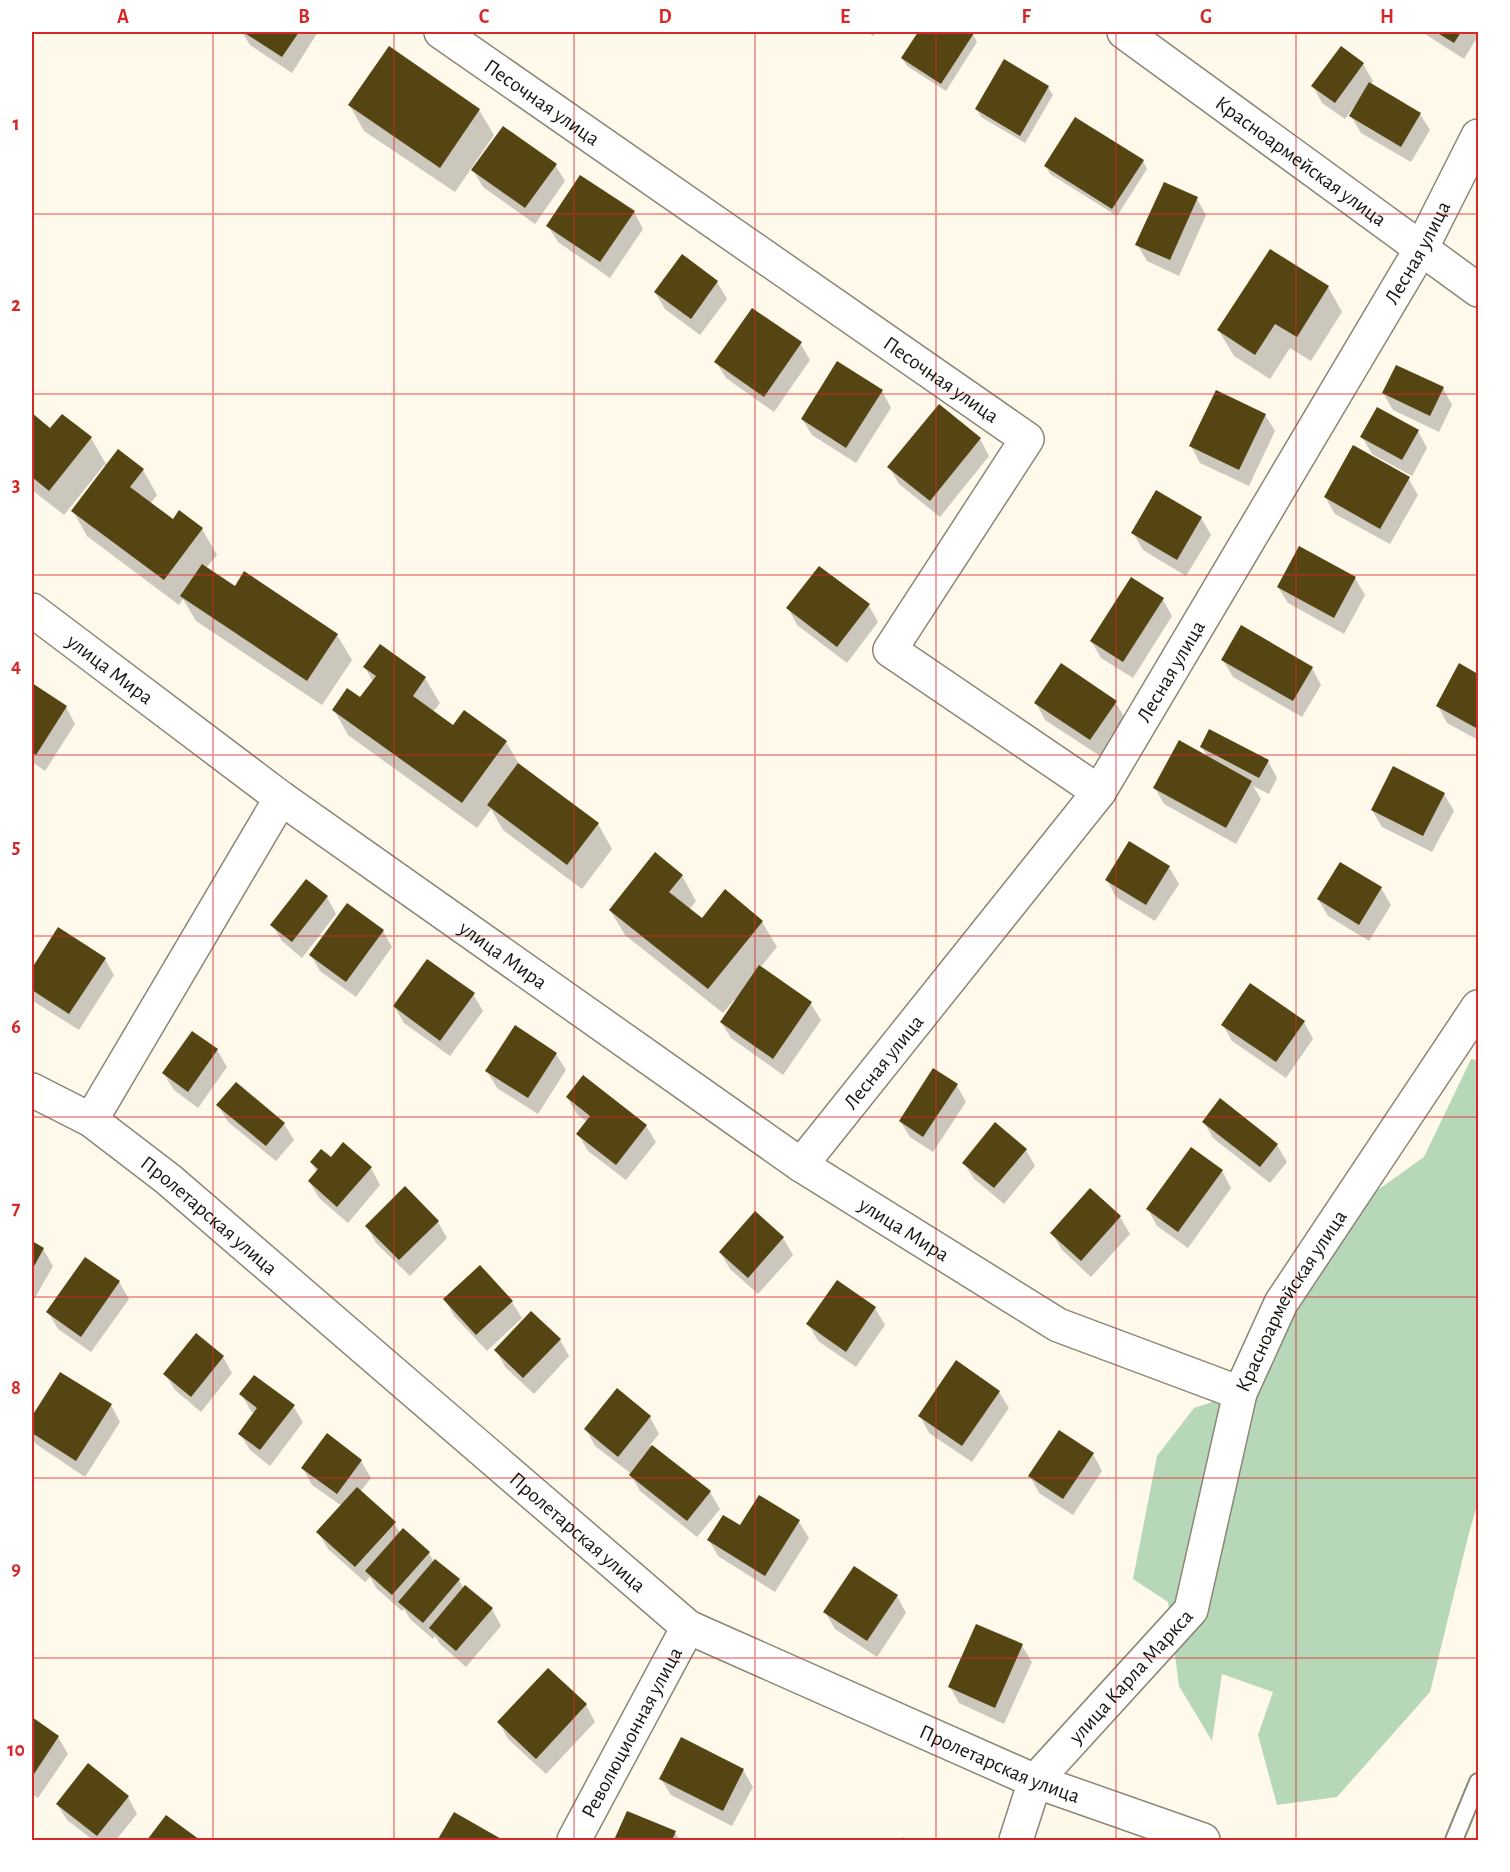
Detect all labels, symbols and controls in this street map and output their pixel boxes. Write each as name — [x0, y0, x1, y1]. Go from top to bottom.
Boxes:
text: A — [117, 7, 129, 27]
text: B — [298, 7, 310, 27]
text: C — [479, 7, 490, 27]
text: D — [658, 7, 672, 27]
text: E — [840, 7, 850, 27]
text: F — [1021, 7, 1031, 27]
text: G — [1200, 7, 1212, 27]
text: H — [1380, 7, 1394, 27]
street label: Песочная улица — [480, 55, 604, 150]
street label: Красноармейская улица — [1211, 92, 1390, 231]
text: 1 — [12, 114, 20, 134]
street label: Лесная улица — [1381, 197, 1455, 308]
text: 2 — [11, 295, 21, 315]
street label: Песочная улица — [879, 333, 1003, 427]
text: 3 — [12, 475, 20, 495]
street label: Лесная улица — [1133, 617, 1209, 726]
street label: улица Мира — [62, 630, 157, 709]
text: 4 — [11, 656, 21, 676]
text: 5 — [12, 837, 20, 857]
street label: улица Мира — [454, 917, 551, 993]
street label: Лесная улица — [840, 1011, 928, 1113]
text: 6 — [11, 1017, 21, 1037]
street label: Пролетарская улица — [137, 1152, 282, 1280]
street label: улица Мира — [854, 1193, 953, 1266]
text: 7 — [12, 1198, 21, 1218]
street label: Красноармейская улица — [1232, 1206, 1351, 1395]
text: 8 — [11, 1378, 21, 1398]
street label: Пролетарская улица — [505, 1468, 650, 1597]
text: 9 — [11, 1559, 21, 1579]
street label: улица Карла Маркса — [1064, 1605, 1197, 1748]
street label: Революционная улица — [578, 1643, 686, 1822]
street label: Пролетарская улица — [916, 1721, 1083, 1807]
text: 10 — [7, 1740, 25, 1760]

